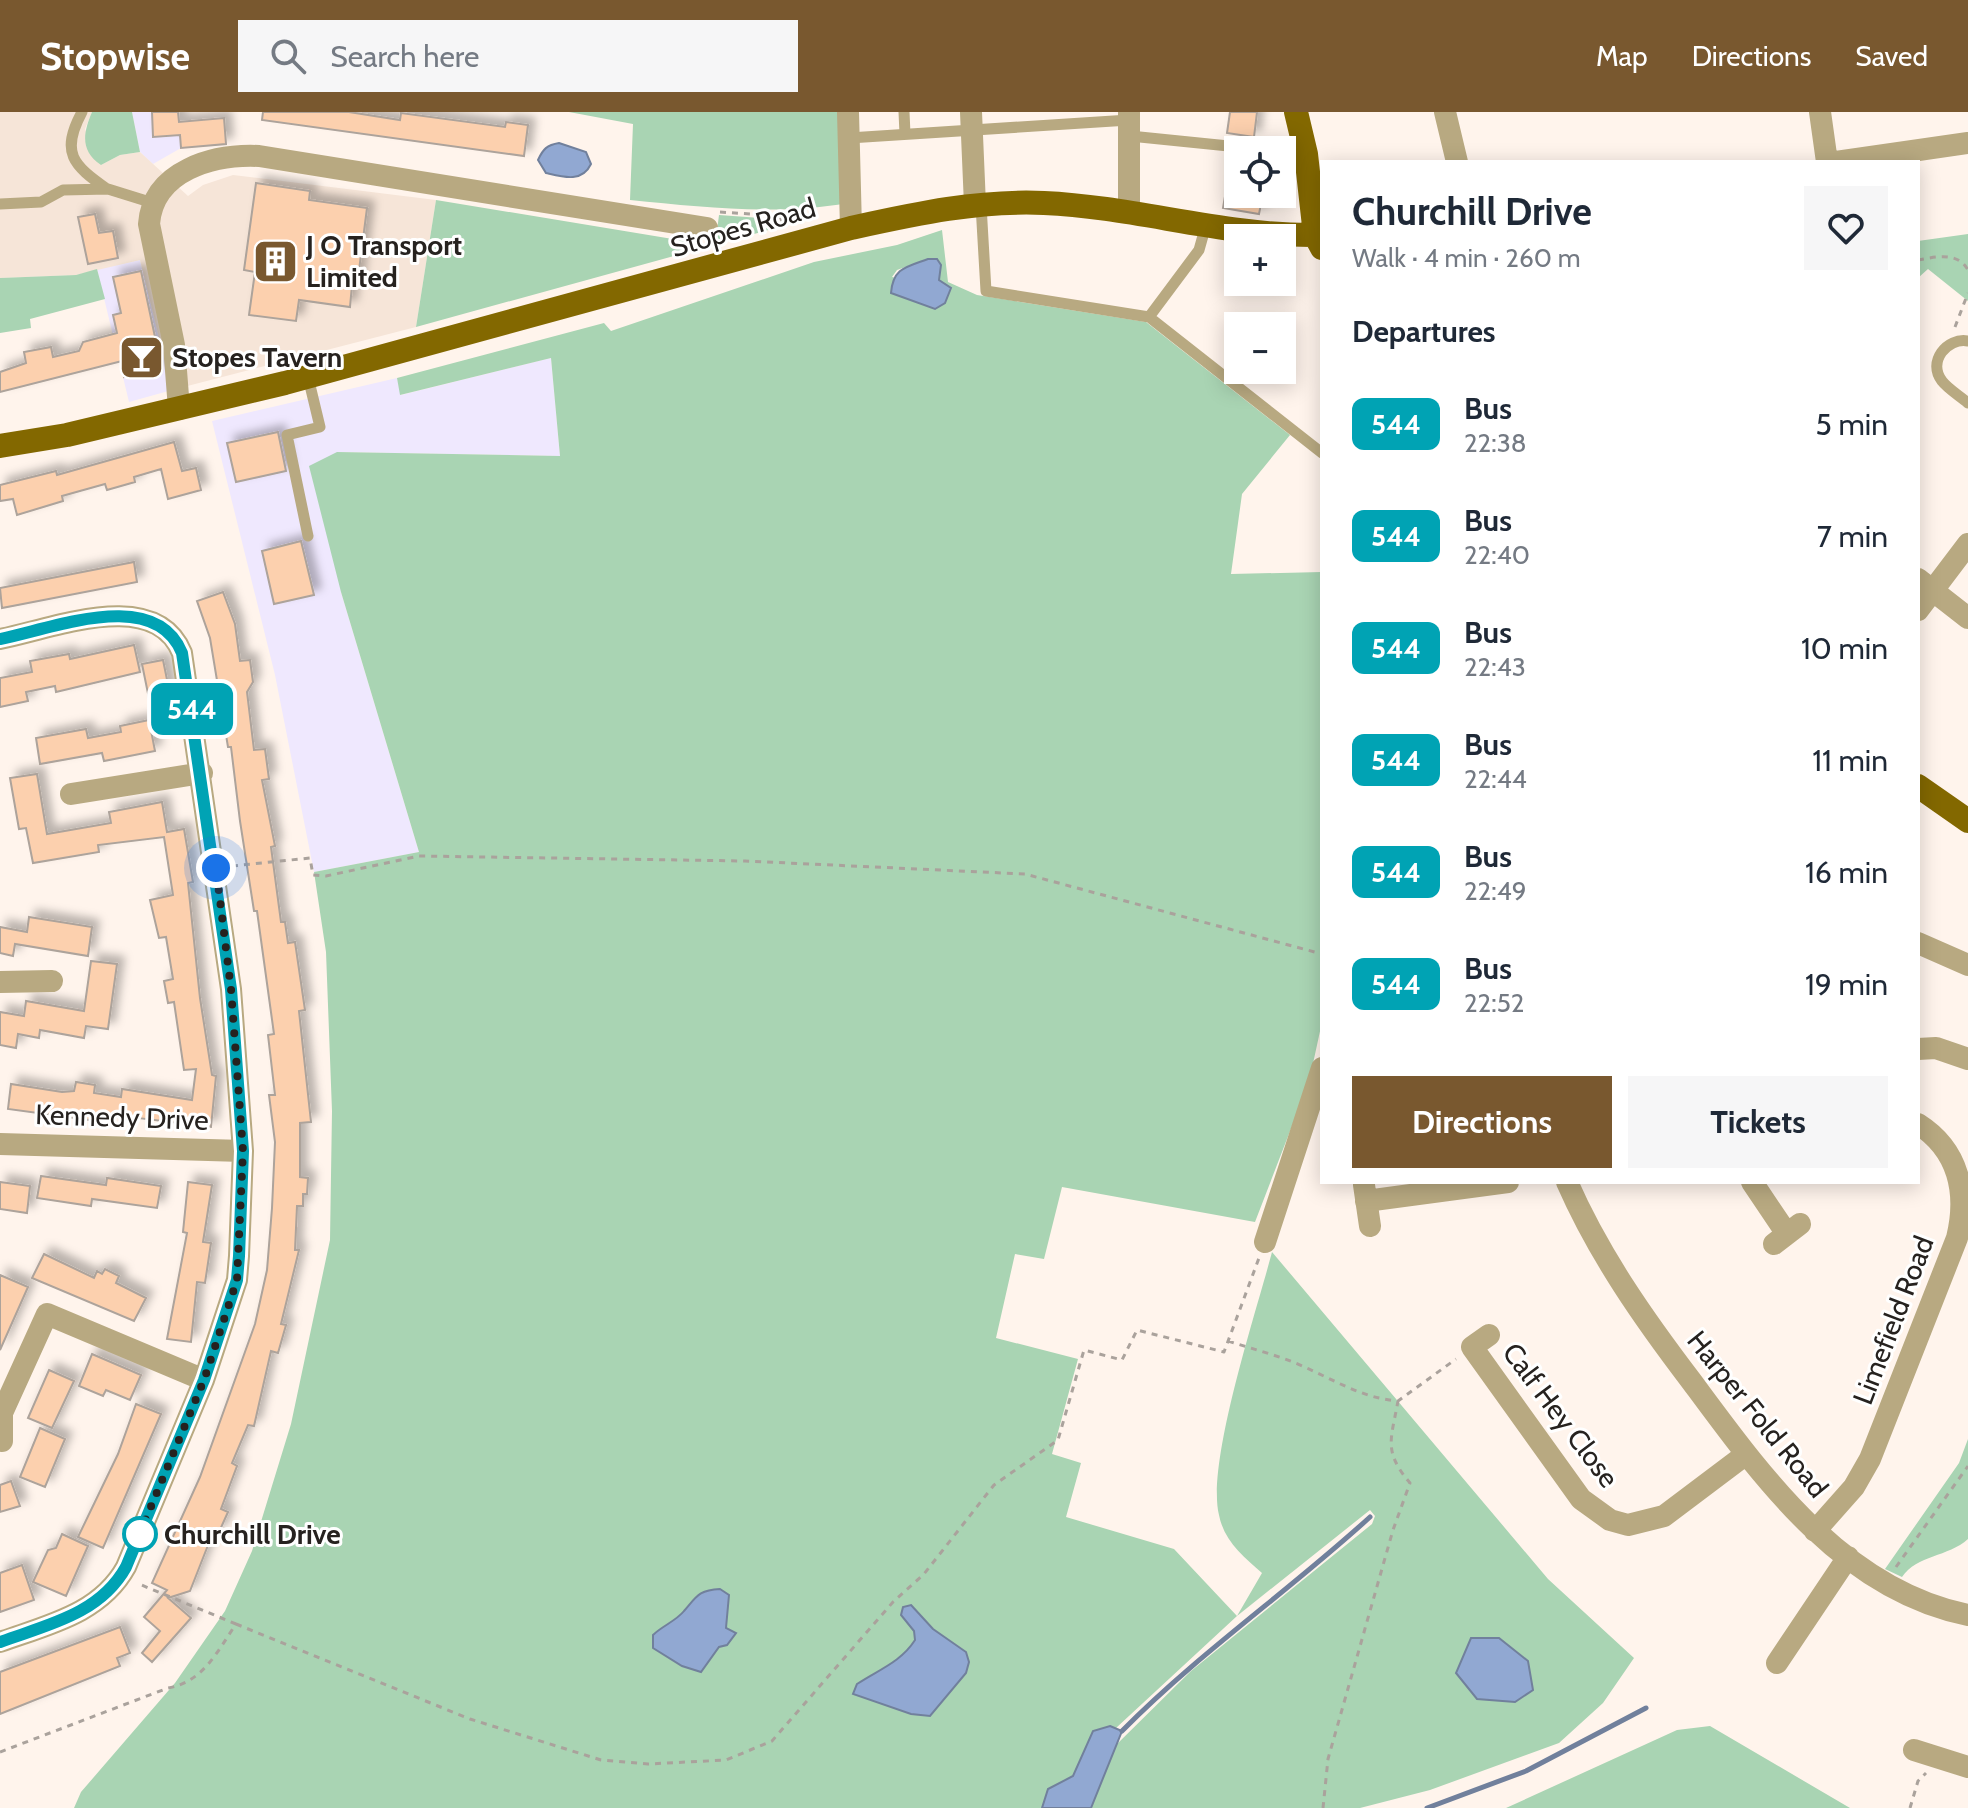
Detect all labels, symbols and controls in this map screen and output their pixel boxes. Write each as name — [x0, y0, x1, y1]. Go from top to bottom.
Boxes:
search box — [238, 20, 798, 92]
text: Stopwise — [40, 33, 190, 80]
icon: search — [266, 34, 310, 78]
text: Search here — [330, 38, 479, 75]
text: Map — [1596, 39, 1648, 73]
text: Directions — [1692, 39, 1811, 73]
text: Saved — [1855, 39, 1928, 73]
map controls — [1224, 136, 1296, 384]
button: locate — [1224, 136, 1296, 208]
button: heart — [1804, 186, 1888, 270]
text: Churchill Drive — [1352, 188, 1592, 235]
street label: Stopes Road — [667, 190, 819, 264]
button: + — [1224, 224, 1296, 296]
place label: J O Transport Limited — [305, 228, 462, 294]
building icon: J O Transport Limited — [251, 237, 299, 285]
text: Walk · 4 min · 260 m — [1352, 242, 1581, 274]
button: − — [1224, 312, 1296, 384]
text: Departures — [1352, 313, 1496, 350]
bar icon: Stopes Tavern — [117, 333, 165, 381]
place label: Stopes Tavern — [172, 340, 342, 374]
text: Bus — [1464, 390, 1512, 427]
text: 5 min — [1816, 406, 1888, 443]
text: 544 — [1371, 407, 1421, 441]
text: 22:38 — [1464, 427, 1526, 459]
text: Bus — [1464, 502, 1512, 539]
text: 7 min — [1817, 518, 1888, 555]
text: 544 — [1371, 519, 1421, 553]
text: 22:40 — [1464, 539, 1530, 571]
text: Bus — [1464, 614, 1512, 651]
text: 10 min — [1801, 630, 1888, 667]
text: 544 — [1371, 631, 1421, 665]
text: 22:43 — [1464, 651, 1526, 683]
line badge: 544 — [146, 683, 238, 735]
text: 544 — [167, 692, 217, 726]
text: Bus — [1464, 726, 1512, 763]
text: 11 min — [1812, 742, 1888, 779]
text: 544 — [1371, 743, 1421, 777]
text: 22:44 — [1464, 763, 1527, 795]
text: Bus — [1464, 838, 1512, 875]
your location — [196, 848, 236, 888]
text: 16 min — [1805, 854, 1888, 891]
text: 544 — [1371, 855, 1421, 889]
text: 22:49 — [1464, 875, 1526, 907]
text: Bus — [1464, 950, 1512, 987]
text: 19 min — [1805, 966, 1888, 1003]
text: 544 — [1371, 967, 1421, 1001]
text: 22:52 — [1464, 987, 1524, 1019]
button: Directions — [1352, 1076, 1612, 1168]
button: Tickets — [1628, 1076, 1888, 1168]
street label: Kennedy Drive — [35, 1097, 209, 1137]
street label: Limefield Road — [1845, 1231, 1941, 1409]
street label: Harper Fold Road — [1680, 1324, 1836, 1504]
street label: Calf Hey Close — [1496, 1336, 1626, 1494]
marker: Churchill Drive — [123, 1517, 157, 1551]
place label: Churchill Drive — [164, 1517, 341, 1551]

